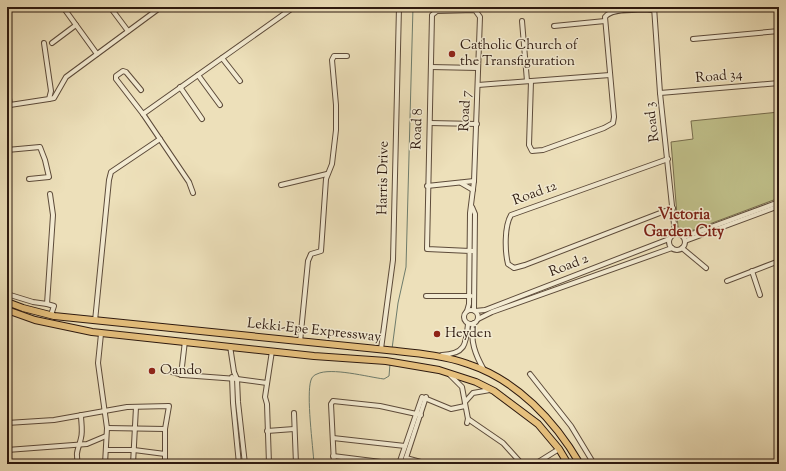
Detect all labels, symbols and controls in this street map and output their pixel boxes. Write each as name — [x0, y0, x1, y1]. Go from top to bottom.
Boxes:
place label: Catholic Church of the Transfiguration — [460, 36, 579, 72]
marker: Catholic Church of the Transfiguration — [447, 49, 457, 59]
street label: Road 34 — [695, 65, 743, 89]
street label: Road 7 — [455, 90, 477, 132]
street label: Road 3 — [641, 101, 665, 143]
street label: Road 8 — [407, 108, 429, 150]
street label: Harris Drive — [373, 141, 395, 215]
street label: Road 12 — [510, 177, 560, 211]
district label: Victoria Garden City — [644, 205, 725, 243]
street label: Road 2 — [546, 249, 592, 283]
street label: Lekki-Epe Expressway — [246, 314, 382, 348]
place label: Heyden — [445, 324, 492, 344]
marker: Heyden — [432, 329, 442, 339]
place label: Oando — [160, 361, 202, 381]
marker: Oando — [147, 366, 157, 376]

